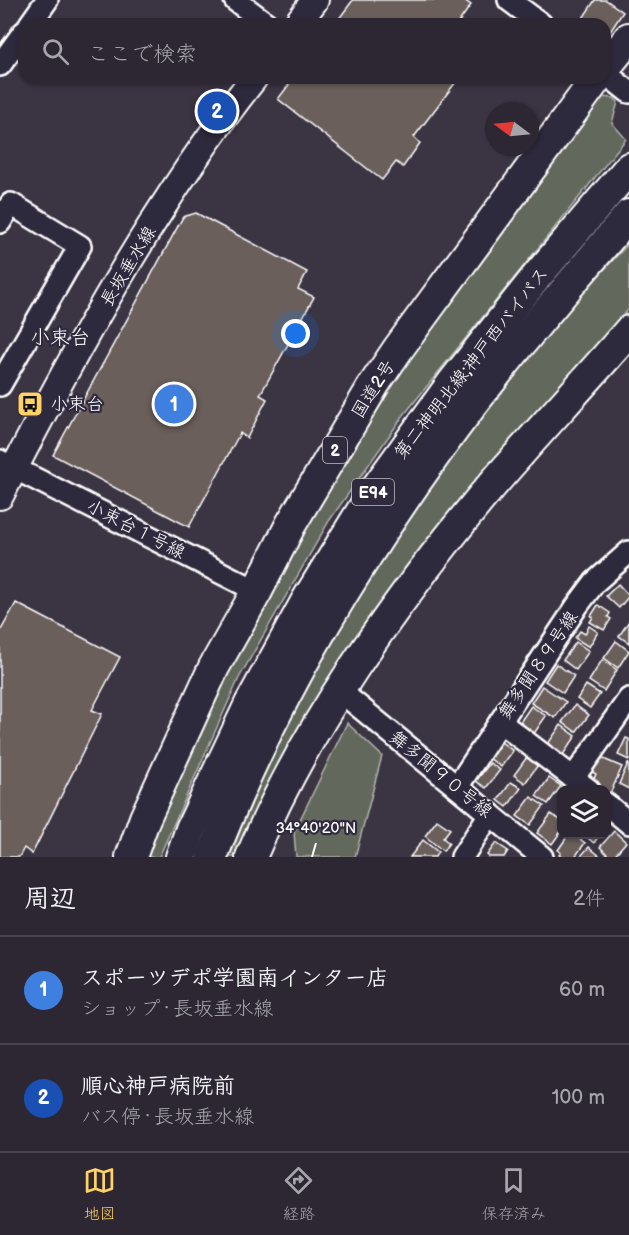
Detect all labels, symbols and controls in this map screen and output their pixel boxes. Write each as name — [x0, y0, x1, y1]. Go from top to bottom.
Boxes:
search box — [18, 18, 611, 84]
icon: search — [39, 35, 72, 68]
text: ここで検索 — [87, 41, 197, 68]
pin: 2 — [198, 88, 236, 134]
north arrow — [485, 102, 539, 156]
street label: 長坂垂水線 — [96, 222, 161, 310]
street label: 第二神明北線;神戸西バイパス — [390, 263, 553, 463]
your location — [281, 319, 310, 348]
district label: 小束台 — [30, 326, 90, 350]
street label: 国道2号 — [347, 356, 399, 422]
pin: 1 — [154, 382, 194, 426]
bus stop icon: 小束台 — [15, 389, 45, 419]
place label: 小束台 — [50, 394, 104, 415]
road number: 2 — [323, 437, 347, 463]
road number: E94 — [352, 479, 394, 505]
street label: 小束台１号線 — [83, 496, 189, 563]
street label: 舞多聞８９号線 — [494, 607, 582, 723]
street label: 舞多聞９０号線 — [385, 727, 496, 822]
map controls — [557, 785, 611, 839]
button: layers — [557, 785, 611, 839]
text: 34°40'20"N — [276, 819, 356, 838]
text: 周辺 — [24, 884, 76, 915]
text: 2件 — [573, 887, 605, 911]
text: スポーツデポ学園南インター店 — [81, 965, 389, 992]
text: 1 — [39, 978, 48, 1002]
text: 60 m — [559, 978, 605, 1002]
text: ショップ · 長坂垂水線 — [81, 997, 273, 1021]
text: 順心神戸病院前 — [81, 1073, 235, 1100]
text: 2 — [38, 1086, 49, 1110]
text: 100 m — [552, 1086, 605, 1110]
text: バス停 · 長坂垂水線 — [81, 1105, 254, 1129]
tab: 地図 — [83, 1164, 116, 1224]
tab: 経路 — [282, 1164, 315, 1224]
tab: 保存済み — [482, 1164, 546, 1224]

